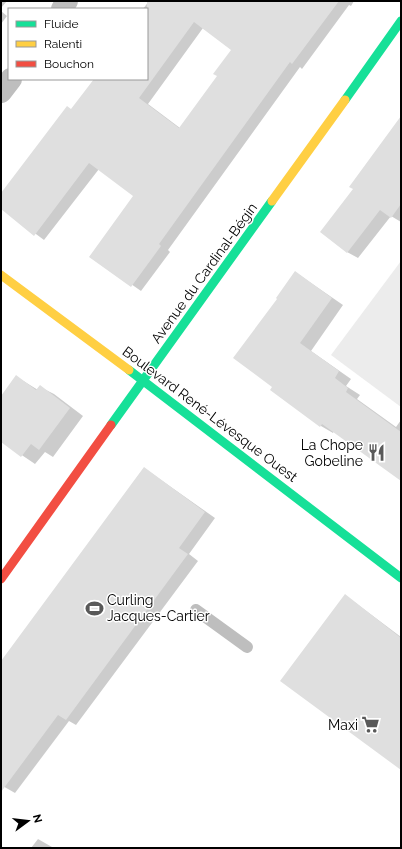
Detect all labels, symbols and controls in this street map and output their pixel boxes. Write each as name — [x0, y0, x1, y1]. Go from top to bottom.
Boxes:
legend — [8, 8, 148, 80]
text: Fluide — [44, 17, 79, 31]
text: Ralenti — [44, 37, 82, 51]
text: Bouchon — [44, 57, 94, 71]
street label: Avenue du Cardinal-Bégin — [148, 200, 260, 346]
street label: Boulevard René-Lévesque Ouest — [119, 343, 301, 485]
place label: La Chope Gobeline — [301, 437, 363, 469]
restaurant icon: La Chope Gobeline — [366, 443, 386, 463]
place label: Curling Jacques-Cartier — [107, 592, 210, 624]
sports icon: Curling Jacques-Cartier — [84, 598, 104, 618]
supermarket icon: Maxi — [361, 715, 381, 735]
place label: Maxi — [328, 717, 358, 733]
north arrow — [8, 801, 48, 841]
text: N — [30, 813, 45, 824]

